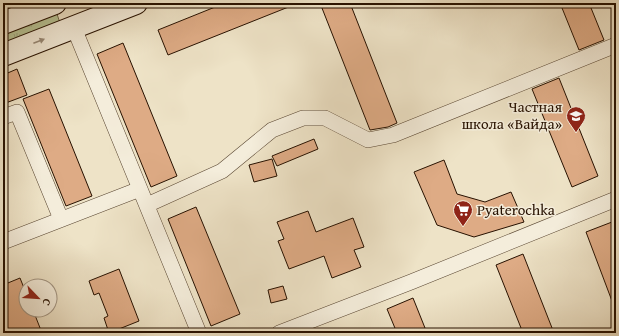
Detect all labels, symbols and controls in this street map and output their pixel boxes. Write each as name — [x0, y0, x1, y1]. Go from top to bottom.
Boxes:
one-way arrow — [34, 38, 45, 44]
place label: Частная школа «Вайда» — [462, 96, 562, 134]
school or university icon: Частная школа «Вайда» — [565, 105, 587, 133]
supermarket icon: Pyaterochka — [452, 199, 474, 227]
place label: Pyaterochka — [477, 199, 555, 220]
north arrow — [18, 278, 58, 318]
text: С — [38, 296, 56, 308]

